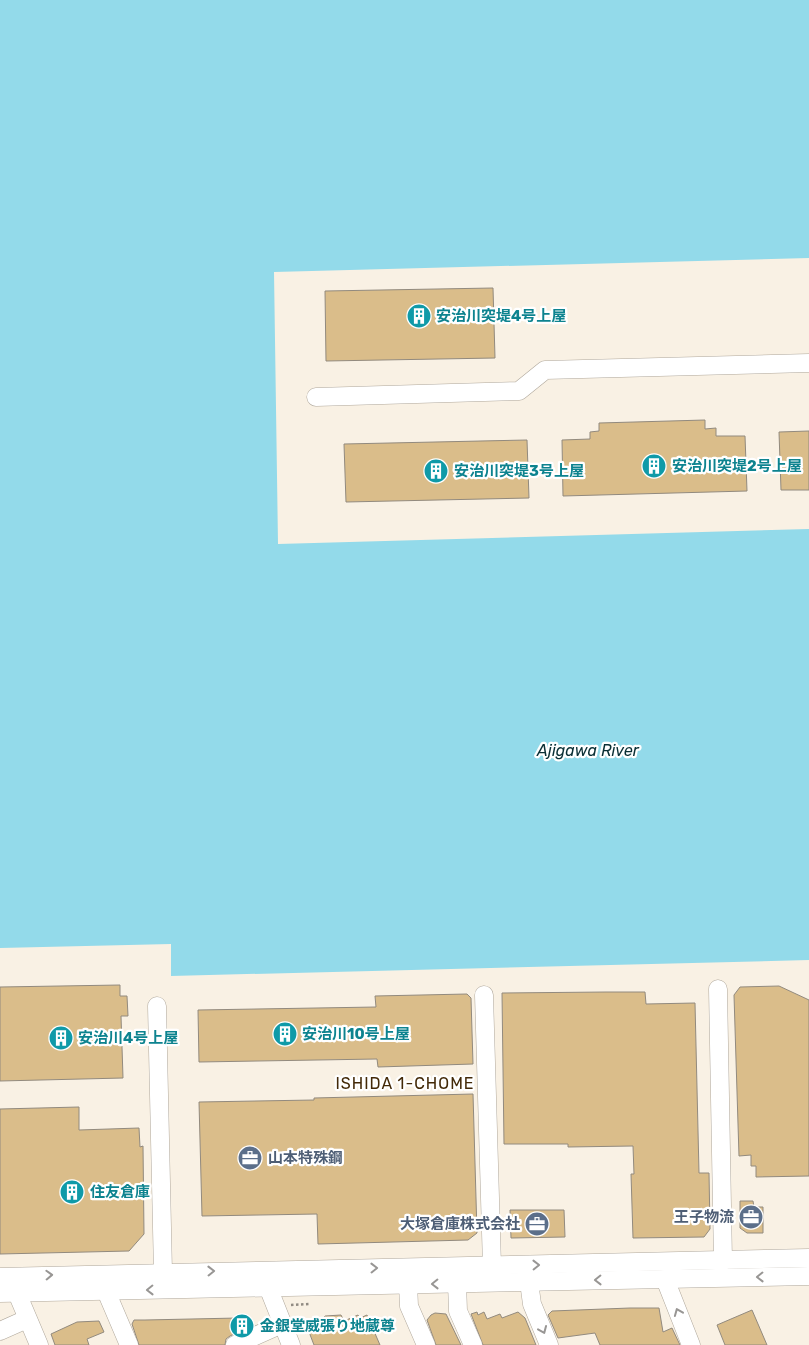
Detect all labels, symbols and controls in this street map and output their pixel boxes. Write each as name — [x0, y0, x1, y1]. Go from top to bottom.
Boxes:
building icon: 安治川突堤4号上屋 — [406, 303, 432, 329]
place label: 安治川突堤4号上屋 — [436, 307, 566, 325]
building icon: 安治川突堤2号上屋 — [641, 453, 667, 479]
place label: 安治川突堤2号上屋 — [672, 457, 802, 475]
building icon: 安治川突堤3号上屋 — [423, 458, 449, 484]
place label: 安治川突堤3号上屋 — [454, 462, 584, 480]
water label: Ajigawa River — [536, 741, 640, 760]
building icon: 安治川10号上屋 — [272, 1021, 298, 1047]
building icon: 安治川4号上屋 — [48, 1025, 74, 1051]
place label: 安治川10号上屋 — [302, 1025, 410, 1043]
place label: 安治川4号上屋 — [78, 1029, 178, 1047]
district label: ISHIDA 1-CHOME — [335, 1074, 475, 1093]
office icon: 山本特殊鋼 — [237, 1145, 263, 1171]
place label: 山本特殊鋼 — [268, 1149, 343, 1167]
building icon: 住友倉庫 — [59, 1179, 85, 1205]
place label: 住友倉庫 — [90, 1183, 150, 1201]
office icon: 王子物流 — [738, 1204, 764, 1230]
place label: 王子物流 — [674, 1208, 734, 1226]
office icon: 大塚倉庫株式会社 — [524, 1211, 550, 1237]
place label: 大塚倉庫株式会社 — [400, 1215, 520, 1233]
one-way arrow — [532, 1260, 540, 1270]
one-way arrow — [370, 1263, 378, 1273]
one-way arrow — [207, 1266, 215, 1277]
one-way arrow — [45, 1270, 53, 1281]
one-way arrow — [756, 1272, 764, 1282]
one-way arrow — [594, 1275, 602, 1285]
one-way arrow — [431, 1279, 439, 1289]
one-way arrow — [146, 1285, 154, 1295]
one-way arrow — [674, 1308, 684, 1317]
building icon: 金銀堂威張り地蔵尊 — [229, 1313, 255, 1339]
place label: 金銀堂威張り地蔵尊 — [260, 1317, 395, 1335]
one-way arrow — [536, 1325, 547, 1334]

